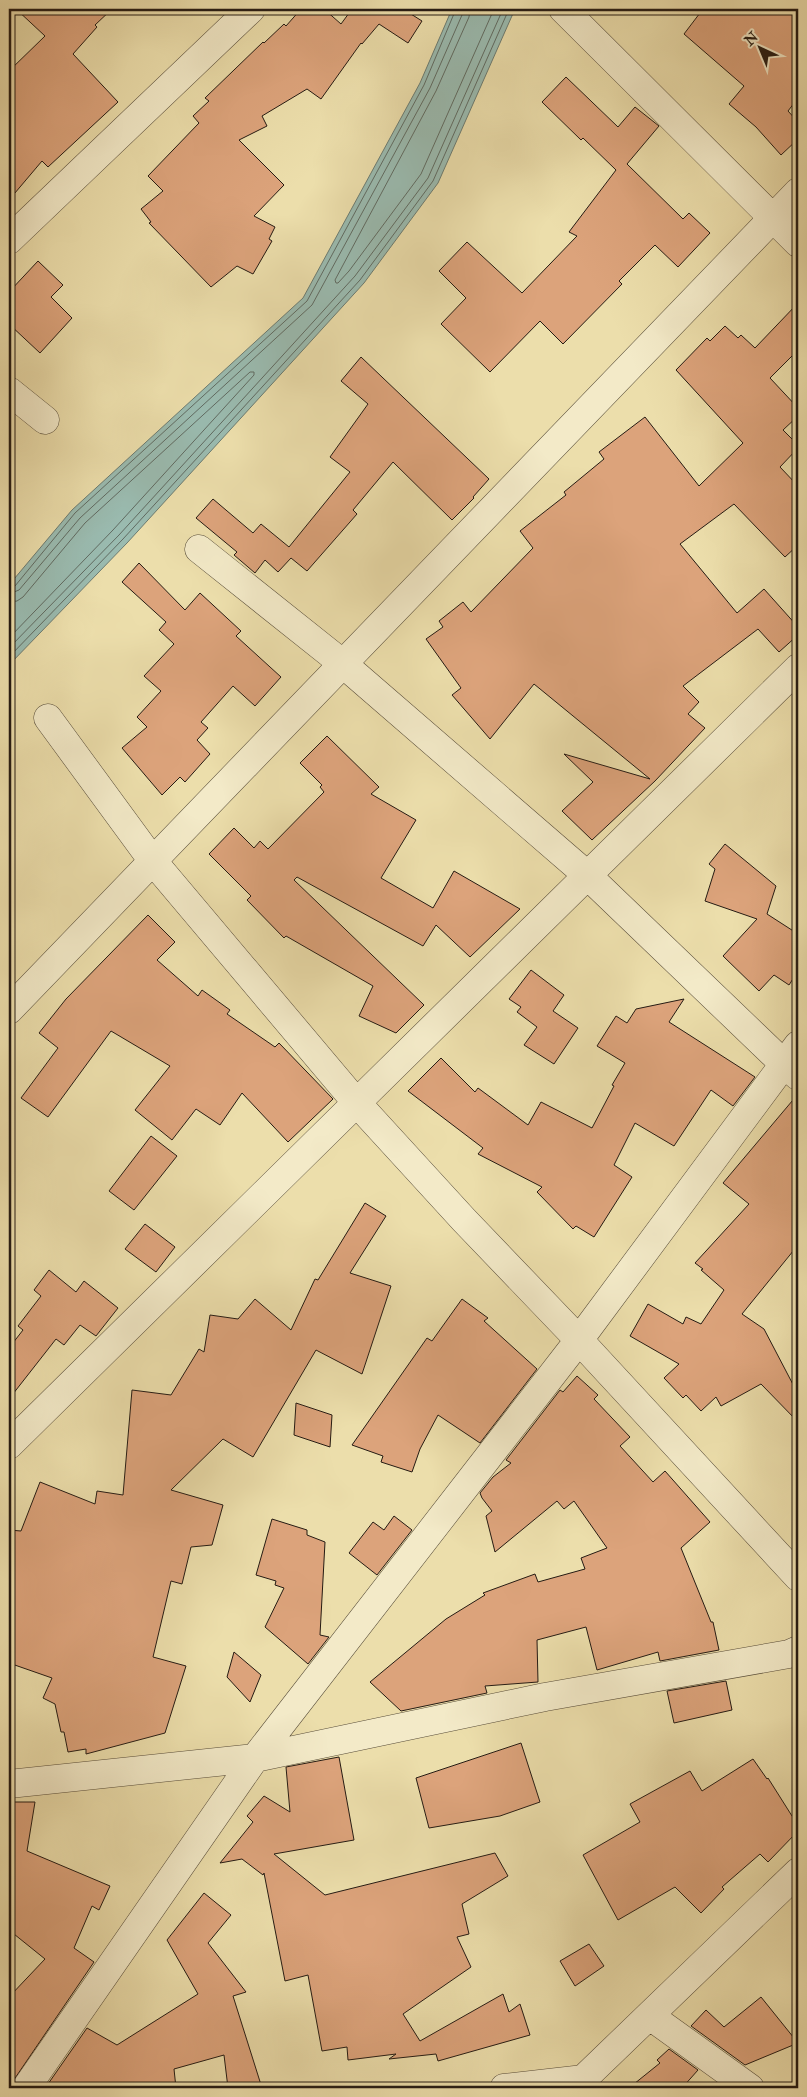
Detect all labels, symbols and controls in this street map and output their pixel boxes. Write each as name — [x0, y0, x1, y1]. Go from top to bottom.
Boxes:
north arrow — [734, 22, 784, 72]
text: N — [740, 28, 762, 50]

